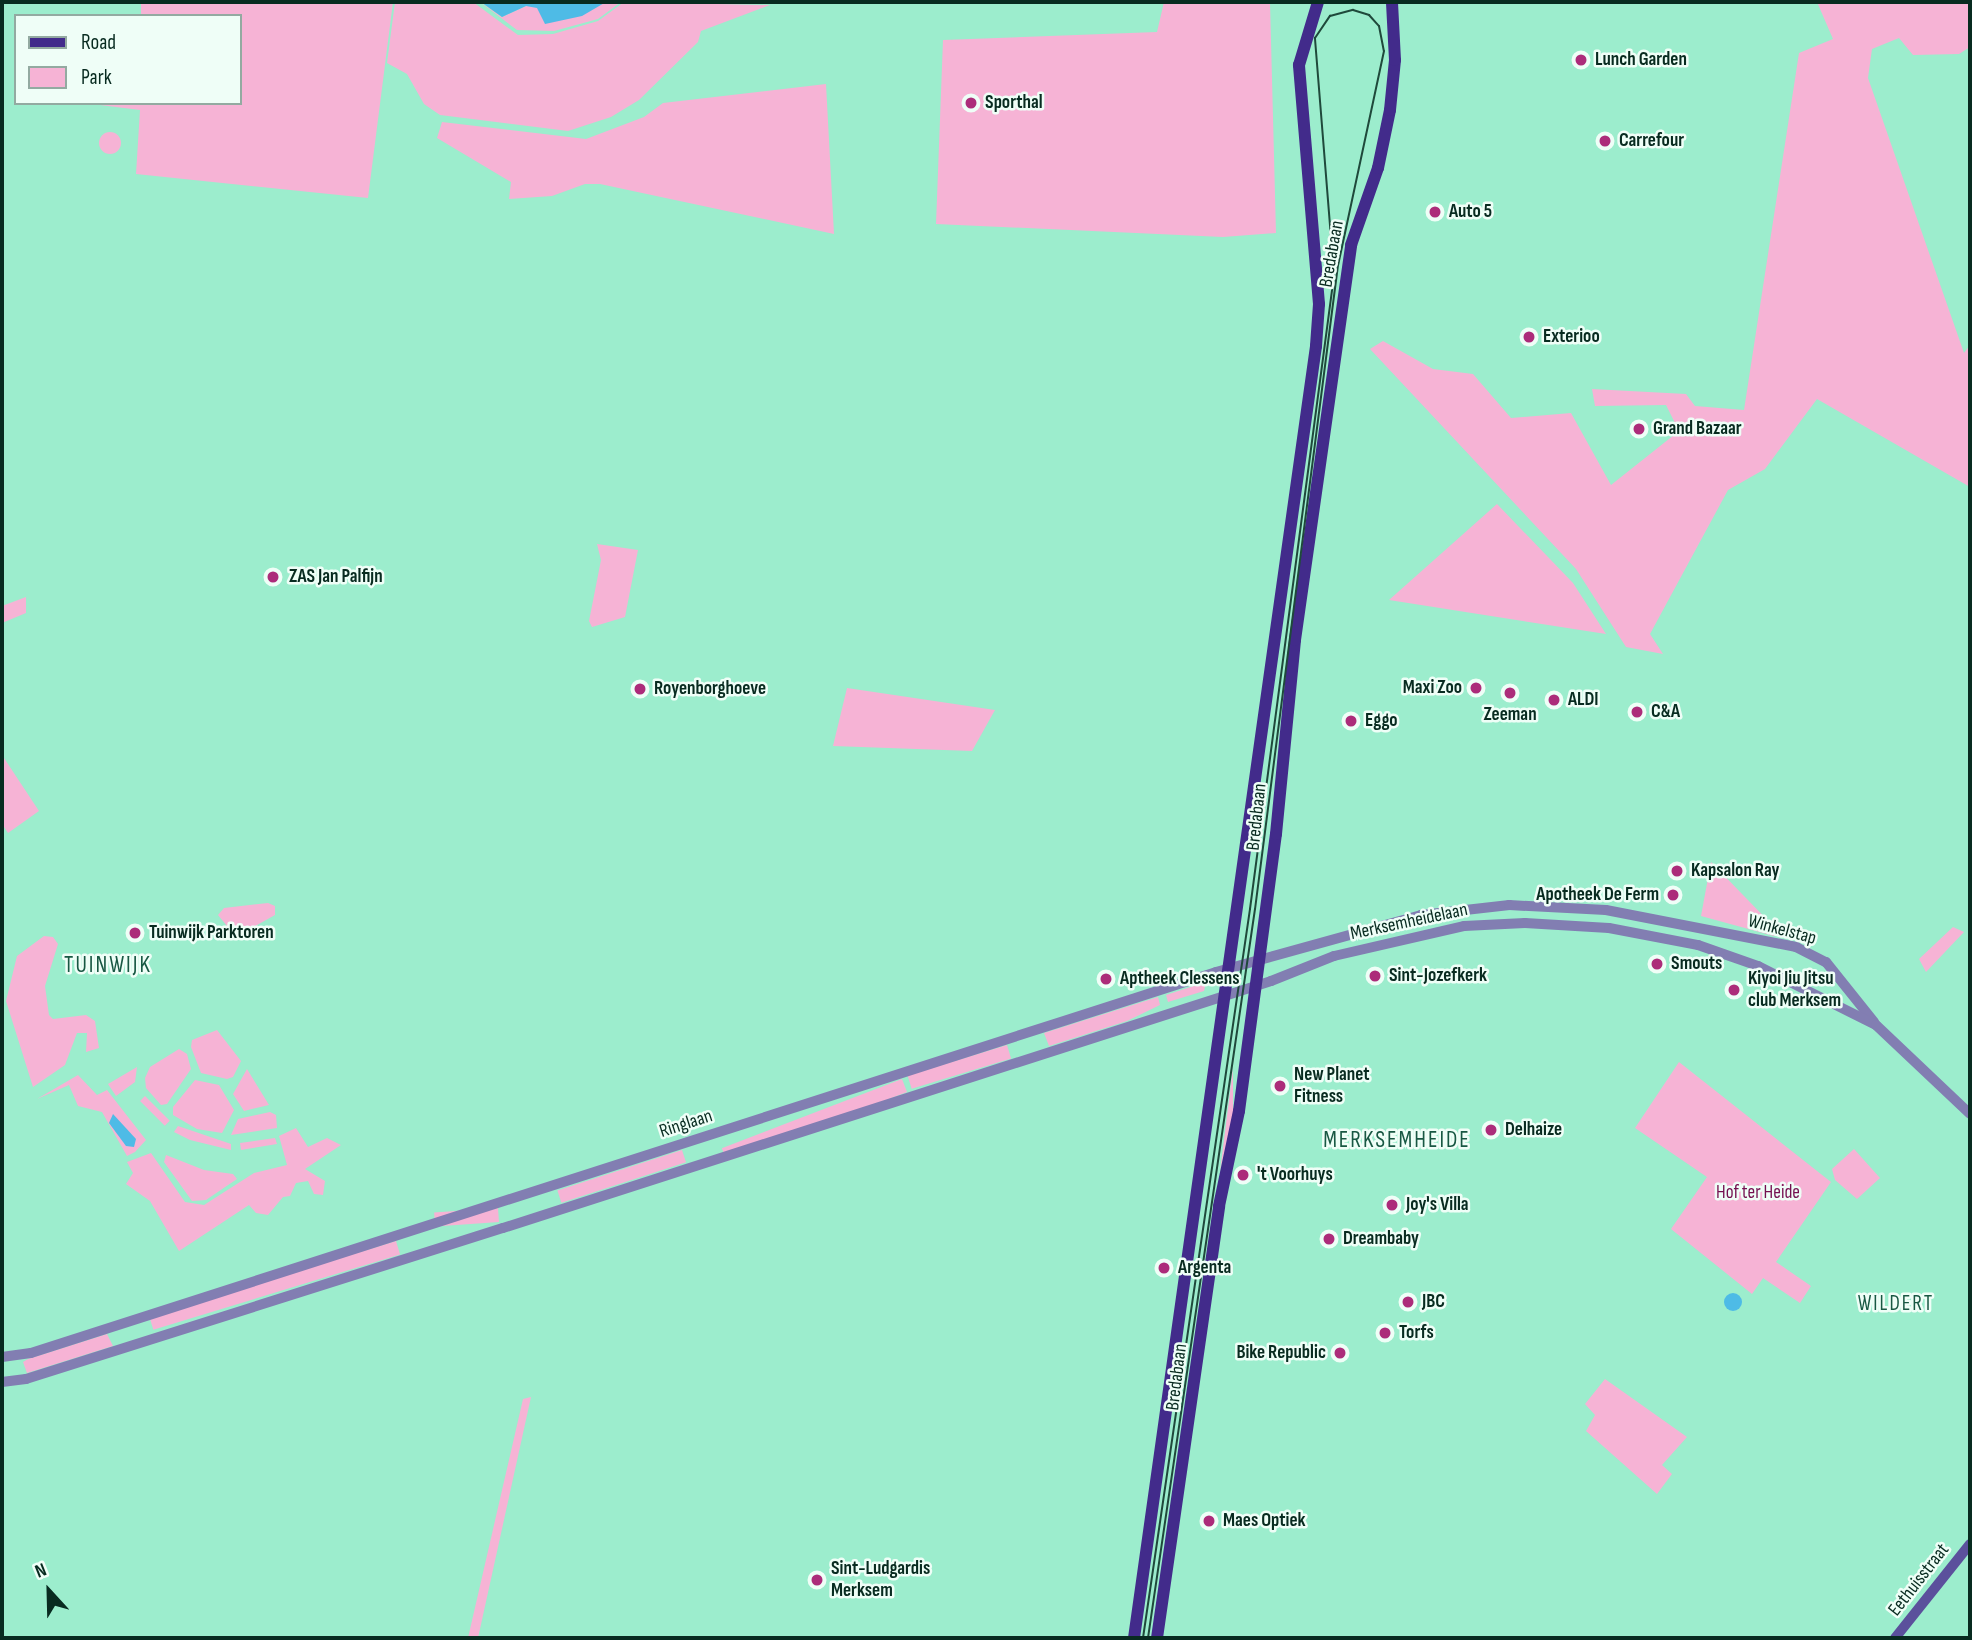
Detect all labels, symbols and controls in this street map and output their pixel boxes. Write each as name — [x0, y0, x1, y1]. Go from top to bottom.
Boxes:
legend — [14, 14, 242, 105]
text: Road — [81, 30, 116, 55]
place label: Lunch Garden — [1595, 49, 1687, 71]
marker: Lunch Garden — [1573, 52, 1589, 68]
text: Park — [81, 65, 112, 90]
place label: Sporthal — [985, 92, 1043, 114]
marker: Sporthal — [963, 95, 979, 111]
place label: Carrefour — [1619, 130, 1684, 152]
marker: Carrefour — [1597, 133, 1613, 149]
place label: Auto 5 — [1449, 201, 1492, 223]
marker: Auto 5 — [1427, 204, 1443, 220]
street label: Bredabaan — [1315, 219, 1349, 289]
place label: Exterioo — [1543, 326, 1600, 348]
marker: Exterioo — [1521, 329, 1537, 345]
place label: Grand Bazaar — [1653, 418, 1742, 440]
marker: Grand Bazaar — [1631, 421, 1647, 437]
place label: ZAS Jan Palfijn — [289, 566, 383, 588]
marker: ZAS Jan Palfijn — [263, 567, 283, 587]
place label: Maxi Zoo — [1403, 677, 1462, 699]
place label: Royenborghoeve — [654, 678, 766, 700]
marker: Maxi Zoo — [1468, 680, 1484, 696]
marker: Royenborghoeve — [632, 681, 648, 697]
marker: Zeeman — [1502, 685, 1518, 701]
place label: ALDI — [1568, 689, 1599, 711]
marker: ALDI — [1546, 692, 1562, 708]
place label: C&A — [1651, 701, 1680, 723]
place label: Zeeman — [1483, 704, 1537, 726]
marker: C&A — [1629, 704, 1645, 720]
place label: Eggo — [1365, 710, 1398, 732]
marker: Eggo — [1343, 713, 1359, 729]
street label: Bredabaan — [1242, 782, 1272, 852]
place label: Kapsalon Ray — [1691, 860, 1779, 882]
marker: Kapsalon Ray — [1669, 863, 1685, 879]
place label: Apotheek De Ferm — [1536, 884, 1659, 906]
marker: Apotheek De Ferm — [1665, 887, 1681, 903]
street label: Merksemheidelaan — [1348, 898, 1470, 946]
street label: Winkelstap — [1745, 910, 1819, 950]
place label: Tuinwijk Parktoren — [149, 922, 274, 944]
marker: Tuinwijk Parktoren — [127, 925, 143, 941]
district label: TUINWIJK — [65, 951, 151, 979]
place label: Smouts — [1671, 953, 1722, 975]
marker: Smouts — [1649, 956, 1665, 972]
place label: Sint-Jozefkerk — [1389, 965, 1487, 987]
place label: Aptheek Clessens — [1120, 968, 1239, 990]
marker: Sint-Jozefkerk — [1367, 968, 1383, 984]
place label: Kiyoi Jiu Jitsu club Merksem — [1748, 968, 1841, 1012]
marker: Aptheek Clessens — [1098, 971, 1114, 987]
marker: Kiyoi Jiu Jitsu club Merksem — [1726, 982, 1742, 998]
place label: New Planet Fitness — [1294, 1064, 1370, 1108]
marker: New Planet Fitness — [1272, 1078, 1288, 1094]
street label: Ringlaan — [657, 1105, 715, 1143]
place label: Delhaize — [1505, 1119, 1562, 1141]
marker: Delhaize — [1483, 1122, 1499, 1138]
district label: MERKSEMHEIDE — [1325, 1126, 1469, 1154]
place label: 't Voorhuys — [1257, 1164, 1333, 1186]
marker: 't Voorhuys — [1235, 1167, 1251, 1183]
park label: Hof ter Heide — [1716, 1182, 1800, 1204]
place label: Joy's Villa — [1406, 1194, 1469, 1216]
marker: Joy's Villa — [1384, 1197, 1400, 1213]
place label: Dreambaby — [1343, 1228, 1419, 1250]
marker: Dreambaby — [1321, 1231, 1337, 1247]
place label: Argenta — [1178, 1257, 1231, 1279]
marker: Argenta — [1156, 1260, 1172, 1276]
place label: JBC — [1422, 1291, 1445, 1313]
district label: WILDERT — [1859, 1291, 1933, 1317]
marker: JBC — [1400, 1294, 1416, 1310]
place label: Torfs — [1399, 1322, 1434, 1344]
marker: Torfs — [1377, 1325, 1393, 1341]
street label: Bredabaan — [1162, 1342, 1192, 1412]
place label: Bike Republic — [1236, 1342, 1326, 1364]
marker: Bike Republic — [1332, 1345, 1348, 1361]
place label: Maes Optiek — [1223, 1510, 1306, 1532]
marker: Maes Optiek — [1201, 1513, 1217, 1529]
street label: Eethuisstraat — [1884, 1539, 1954, 1621]
north arrow — [14, 1556, 84, 1626]
place label: Sint-Ludgardis Merksem — [831, 1558, 930, 1602]
text: N — [32, 1559, 50, 1584]
marker: Sint-Ludgardis Merksem — [809, 1572, 825, 1588]

